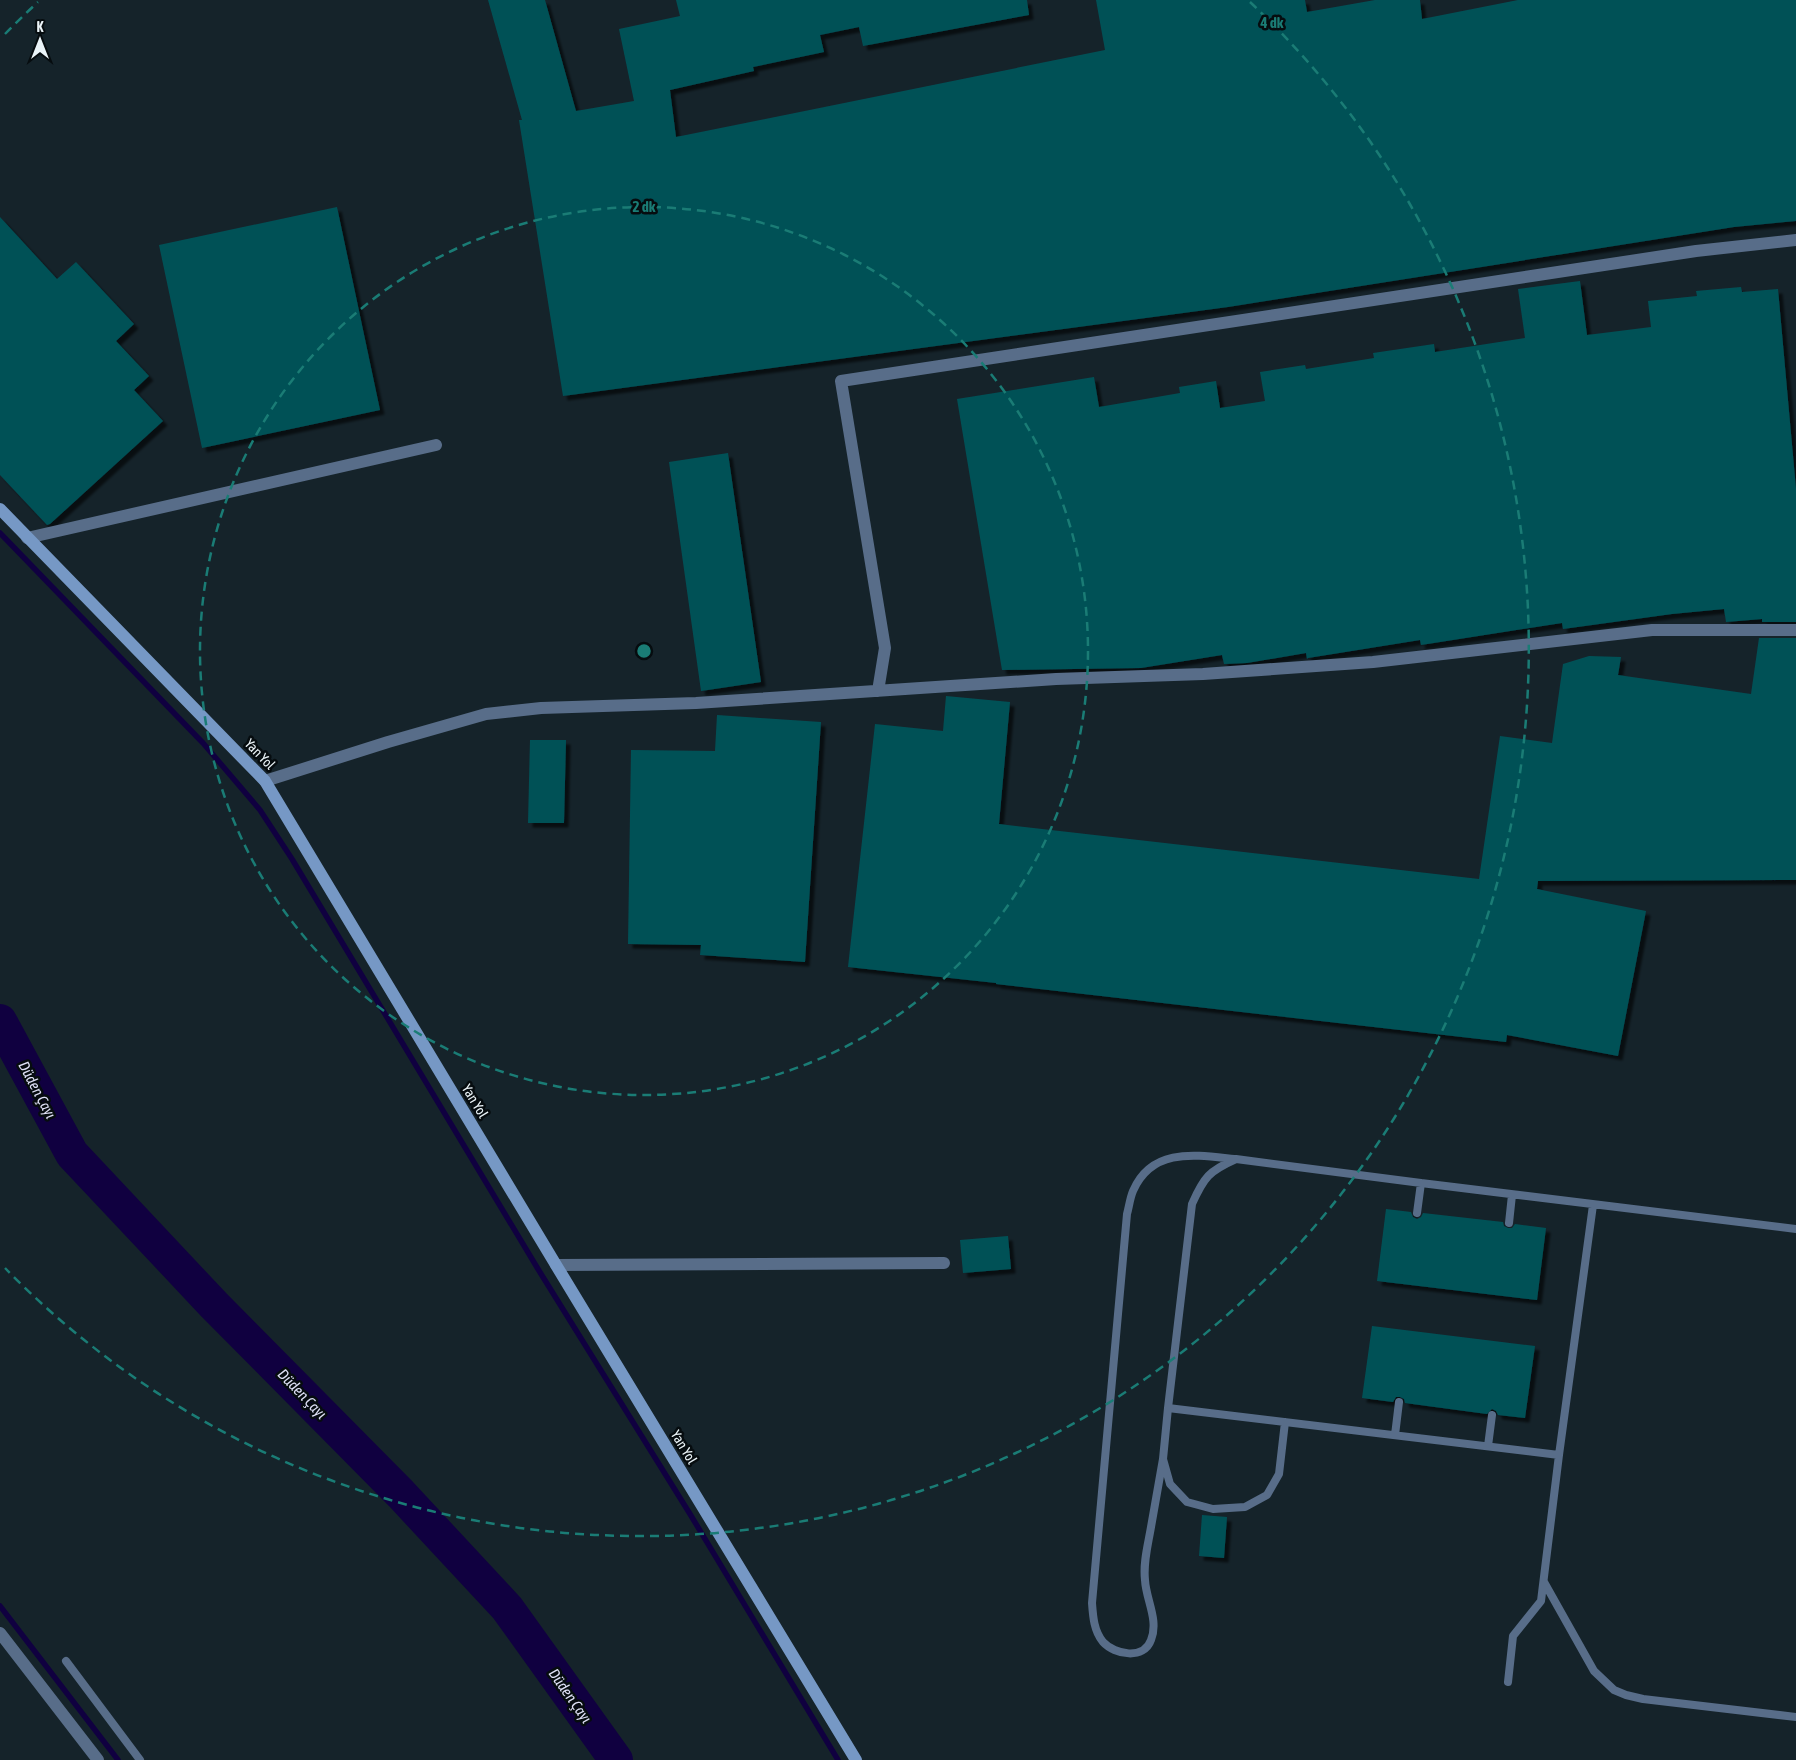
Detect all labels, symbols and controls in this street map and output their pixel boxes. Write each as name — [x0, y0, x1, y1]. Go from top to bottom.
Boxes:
text: 4 dk — [1260, 14, 1284, 31]
north arrow — [15, 15, 65, 65]
text: K — [37, 19, 44, 35]
text: 2 dk — [633, 198, 656, 215]
centre of rings — [635, 642, 653, 660]
street label: Yan Yol — [242, 735, 279, 773]
water label: Düden Çayı — [15, 1058, 60, 1122]
street label: Yan Yol — [459, 1081, 491, 1121]
water label: Düden Çayı — [275, 1365, 330, 1422]
street label: Yan Yol — [668, 1427, 700, 1467]
water label: Düden Çayı — [546, 1665, 596, 1727]

